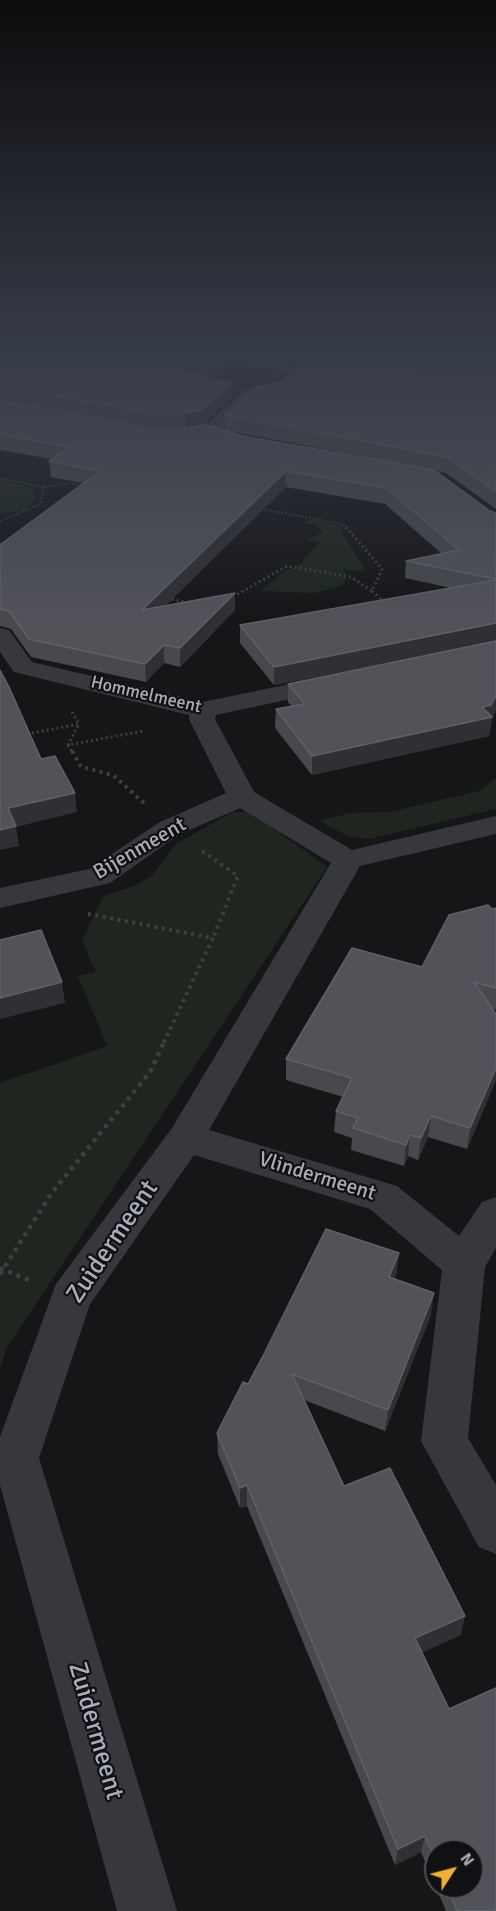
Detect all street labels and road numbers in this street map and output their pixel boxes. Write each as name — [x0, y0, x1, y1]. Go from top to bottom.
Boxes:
street label: Hommelmeent — [89, 672, 203, 718]
street label: Bijenmeent — [89, 812, 191, 886]
street label: Vlindermeent — [255, 1147, 379, 1207]
street label: Zuidermeent — [61, 1175, 165, 1309]
street label: Zuidermeent — [61, 1659, 129, 1803]

